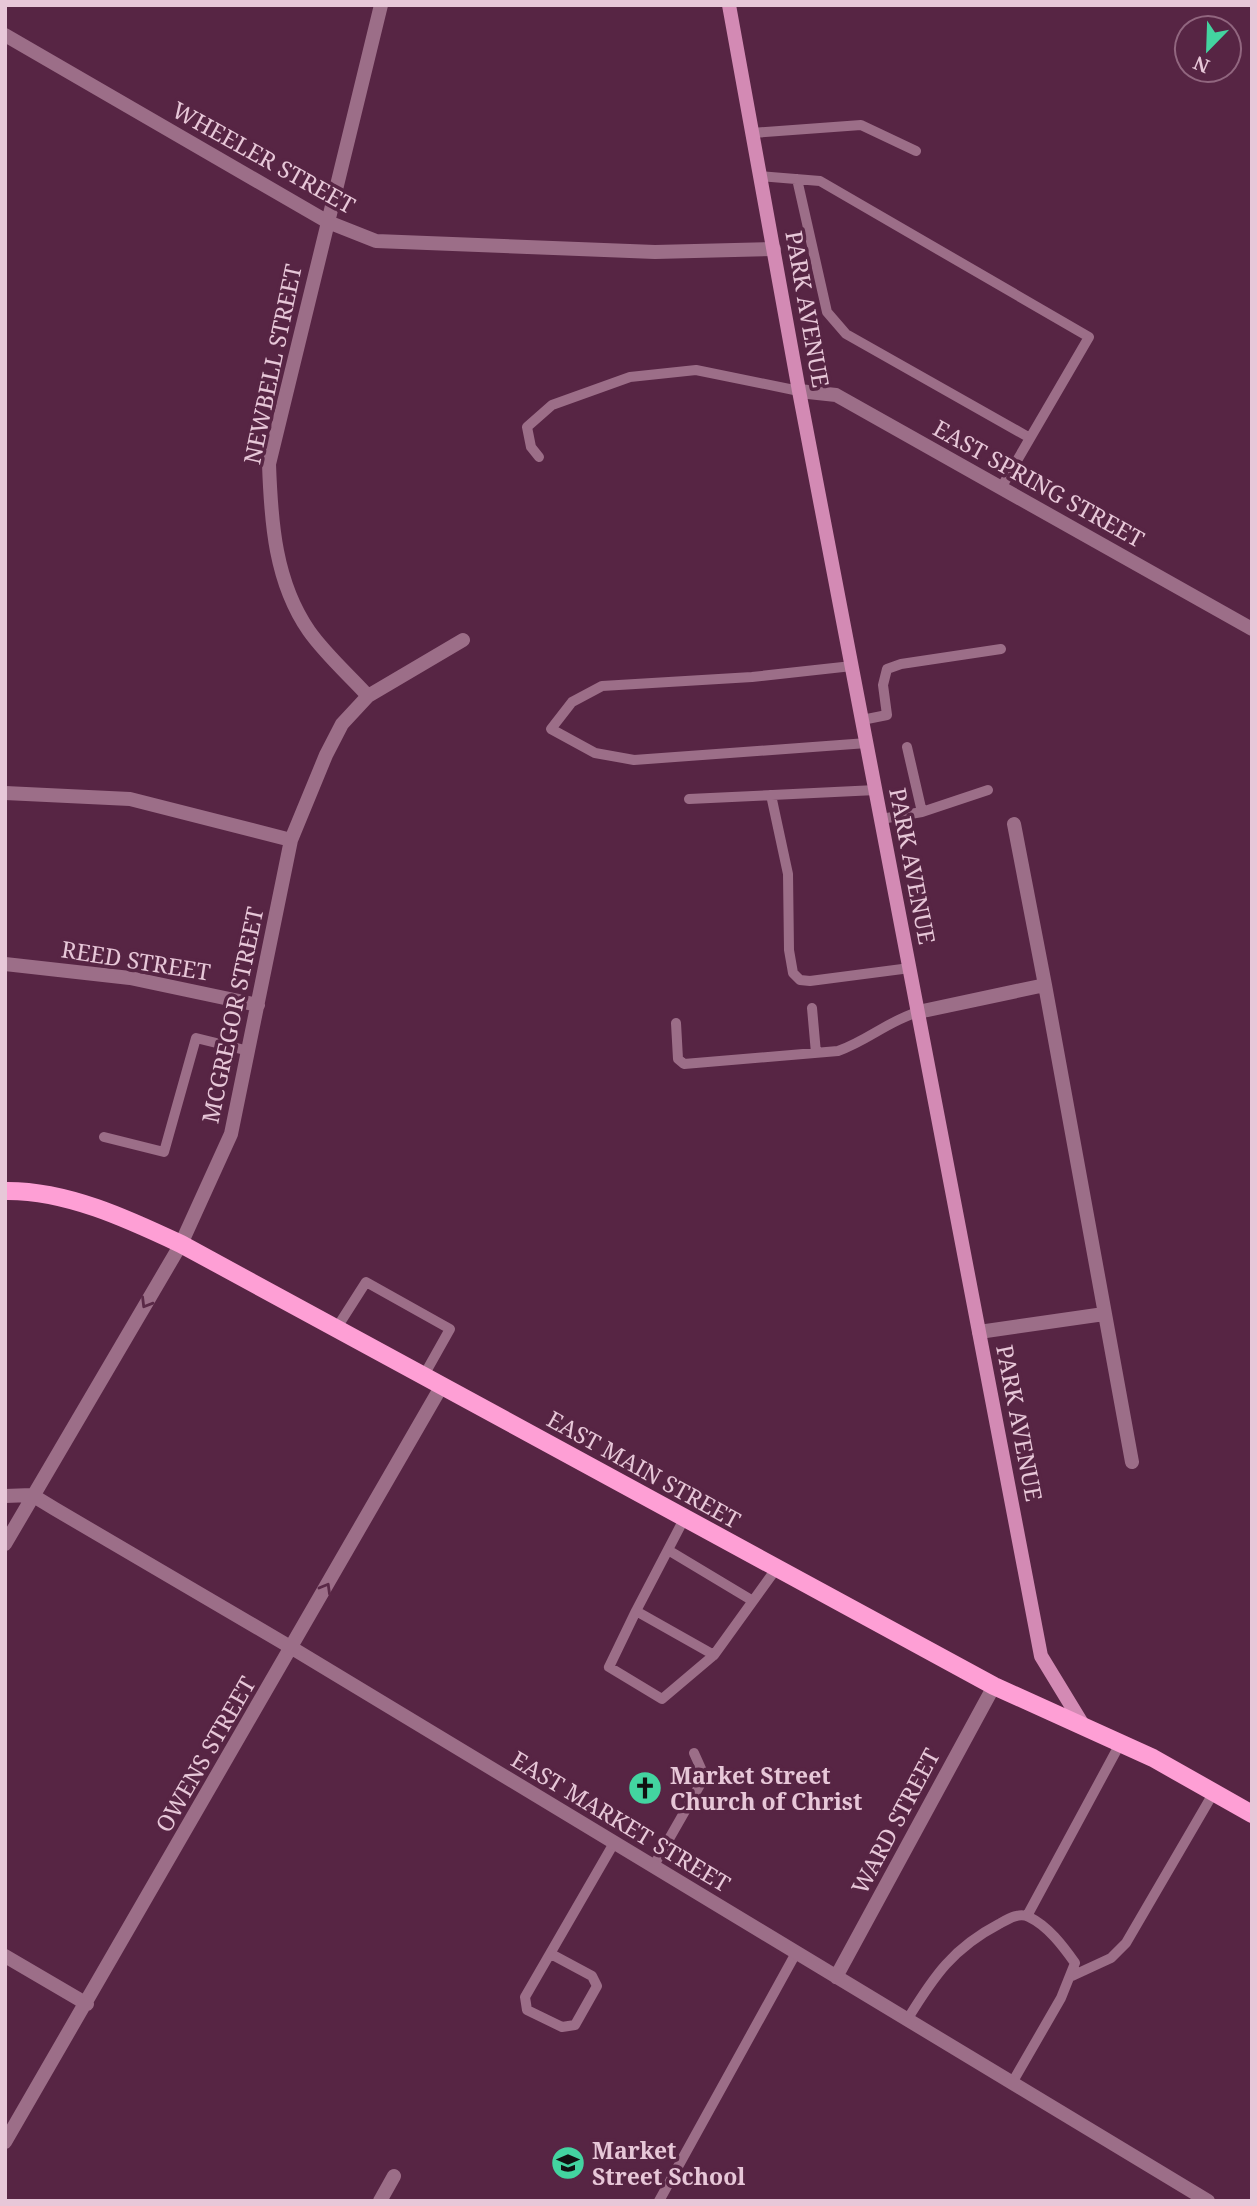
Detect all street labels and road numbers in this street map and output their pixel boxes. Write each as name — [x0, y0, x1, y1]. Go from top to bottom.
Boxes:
street label: WHEELER STREET — [167, 93, 361, 221]
street label: PARK AVENUE — [778, 228, 838, 390]
street label: NEWBELL STREET — [235, 261, 309, 467]
street label: EAST SPRING STREET — [928, 412, 1150, 554]
street label: PARK AVENUE — [882, 785, 944, 947]
street label: MCGREGOR STREET — [193, 904, 271, 1126]
street label: REED STREET — [59, 932, 213, 988]
street label: PARK AVENUE — [989, 1342, 1051, 1504]
street label: EAST MAIN STREET — [542, 1403, 746, 1535]
street label: OWENS STREET — [147, 1670, 263, 1838]
street label: EAST MARKET STREET — [506, 1743, 736, 1899]
street label: WARD STREET — [843, 1743, 947, 1899]

